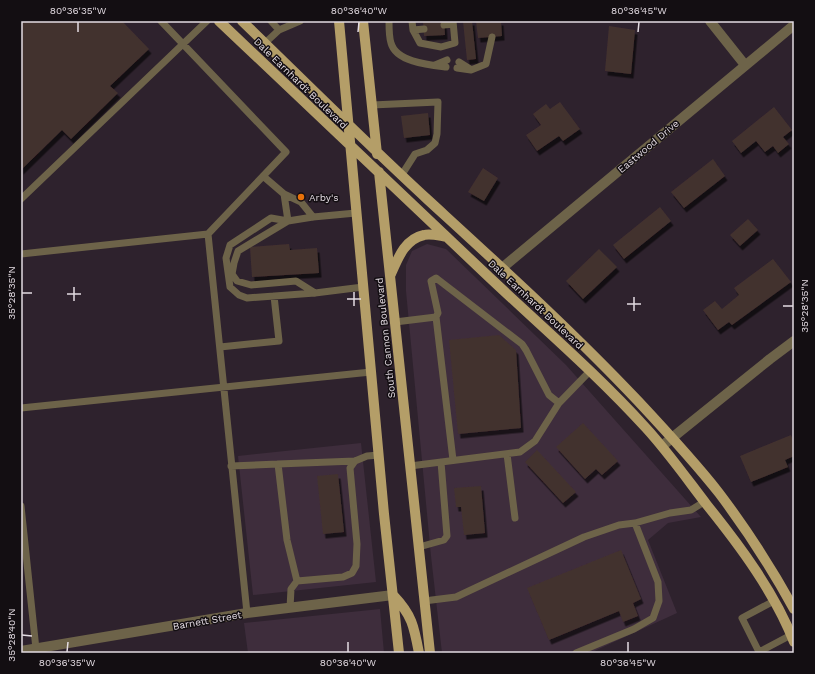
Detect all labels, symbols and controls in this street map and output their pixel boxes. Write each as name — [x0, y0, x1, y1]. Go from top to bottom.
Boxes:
text: 80°36'35"W — [50, 5, 107, 16]
text: 80°36'40"W — [331, 5, 388, 16]
text: 80°36'45"W — [611, 5, 667, 16]
street label: Dale Earnhardt Boulevard — [252, 36, 350, 131]
street label: Eastwood Drive — [616, 118, 681, 175]
marker: Arby's — [296, 192, 306, 202]
place label: Arby's — [309, 192, 338, 203]
street label: Dale Earnhardt Boulevard — [486, 258, 585, 351]
text: 35°28'35"N — [6, 266, 17, 320]
street label: South Cannon Boulevard — [374, 277, 397, 399]
text: 35°28'35"N — [799, 279, 810, 333]
text: 35°28'40"N — [6, 608, 17, 662]
street label: Barnett Street — [172, 609, 243, 632]
text: 80°36'35"W — [39, 657, 96, 668]
text: 80°36'40"W — [320, 657, 377, 668]
text: 80°36'45"W — [600, 657, 656, 668]

